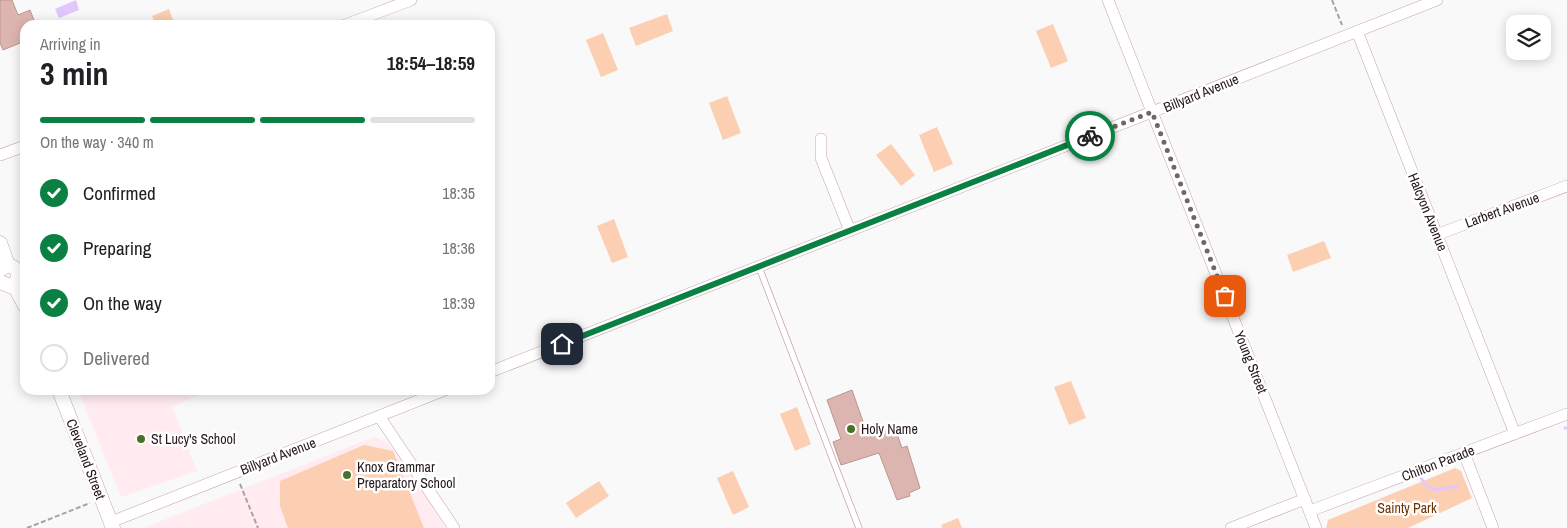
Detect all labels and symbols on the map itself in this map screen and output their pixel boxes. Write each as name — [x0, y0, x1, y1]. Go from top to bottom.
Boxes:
street label: Billyard Avenue — [1161, 70, 1241, 116]
courier — [1065, 111, 1115, 161]
street label: Halcyon Avenue — [1404, 170, 1452, 254]
street label: Larbert Avenue — [1462, 188, 1542, 232]
pin — [1204, 275, 1246, 317]
pin — [541, 323, 583, 365]
street label: Young Street — [1230, 328, 1272, 396]
street label: Cleveland Street — [62, 416, 110, 502]
place label: Holy Name — [861, 420, 918, 438]
marker: Holy Name — [845, 423, 857, 435]
place label: St Lucy's School — [151, 430, 236, 448]
marker: St Lucy's School — [135, 433, 147, 445]
street label: Billyard Avenue — [238, 433, 318, 479]
street label: Chilton Parade — [1399, 441, 1477, 485]
place label: Knox Grammar Preparatory School — [357, 458, 455, 492]
marker: Knox Grammar Preparatory School — [341, 469, 353, 481]
park label: Sainty Park — [1377, 499, 1437, 517]

